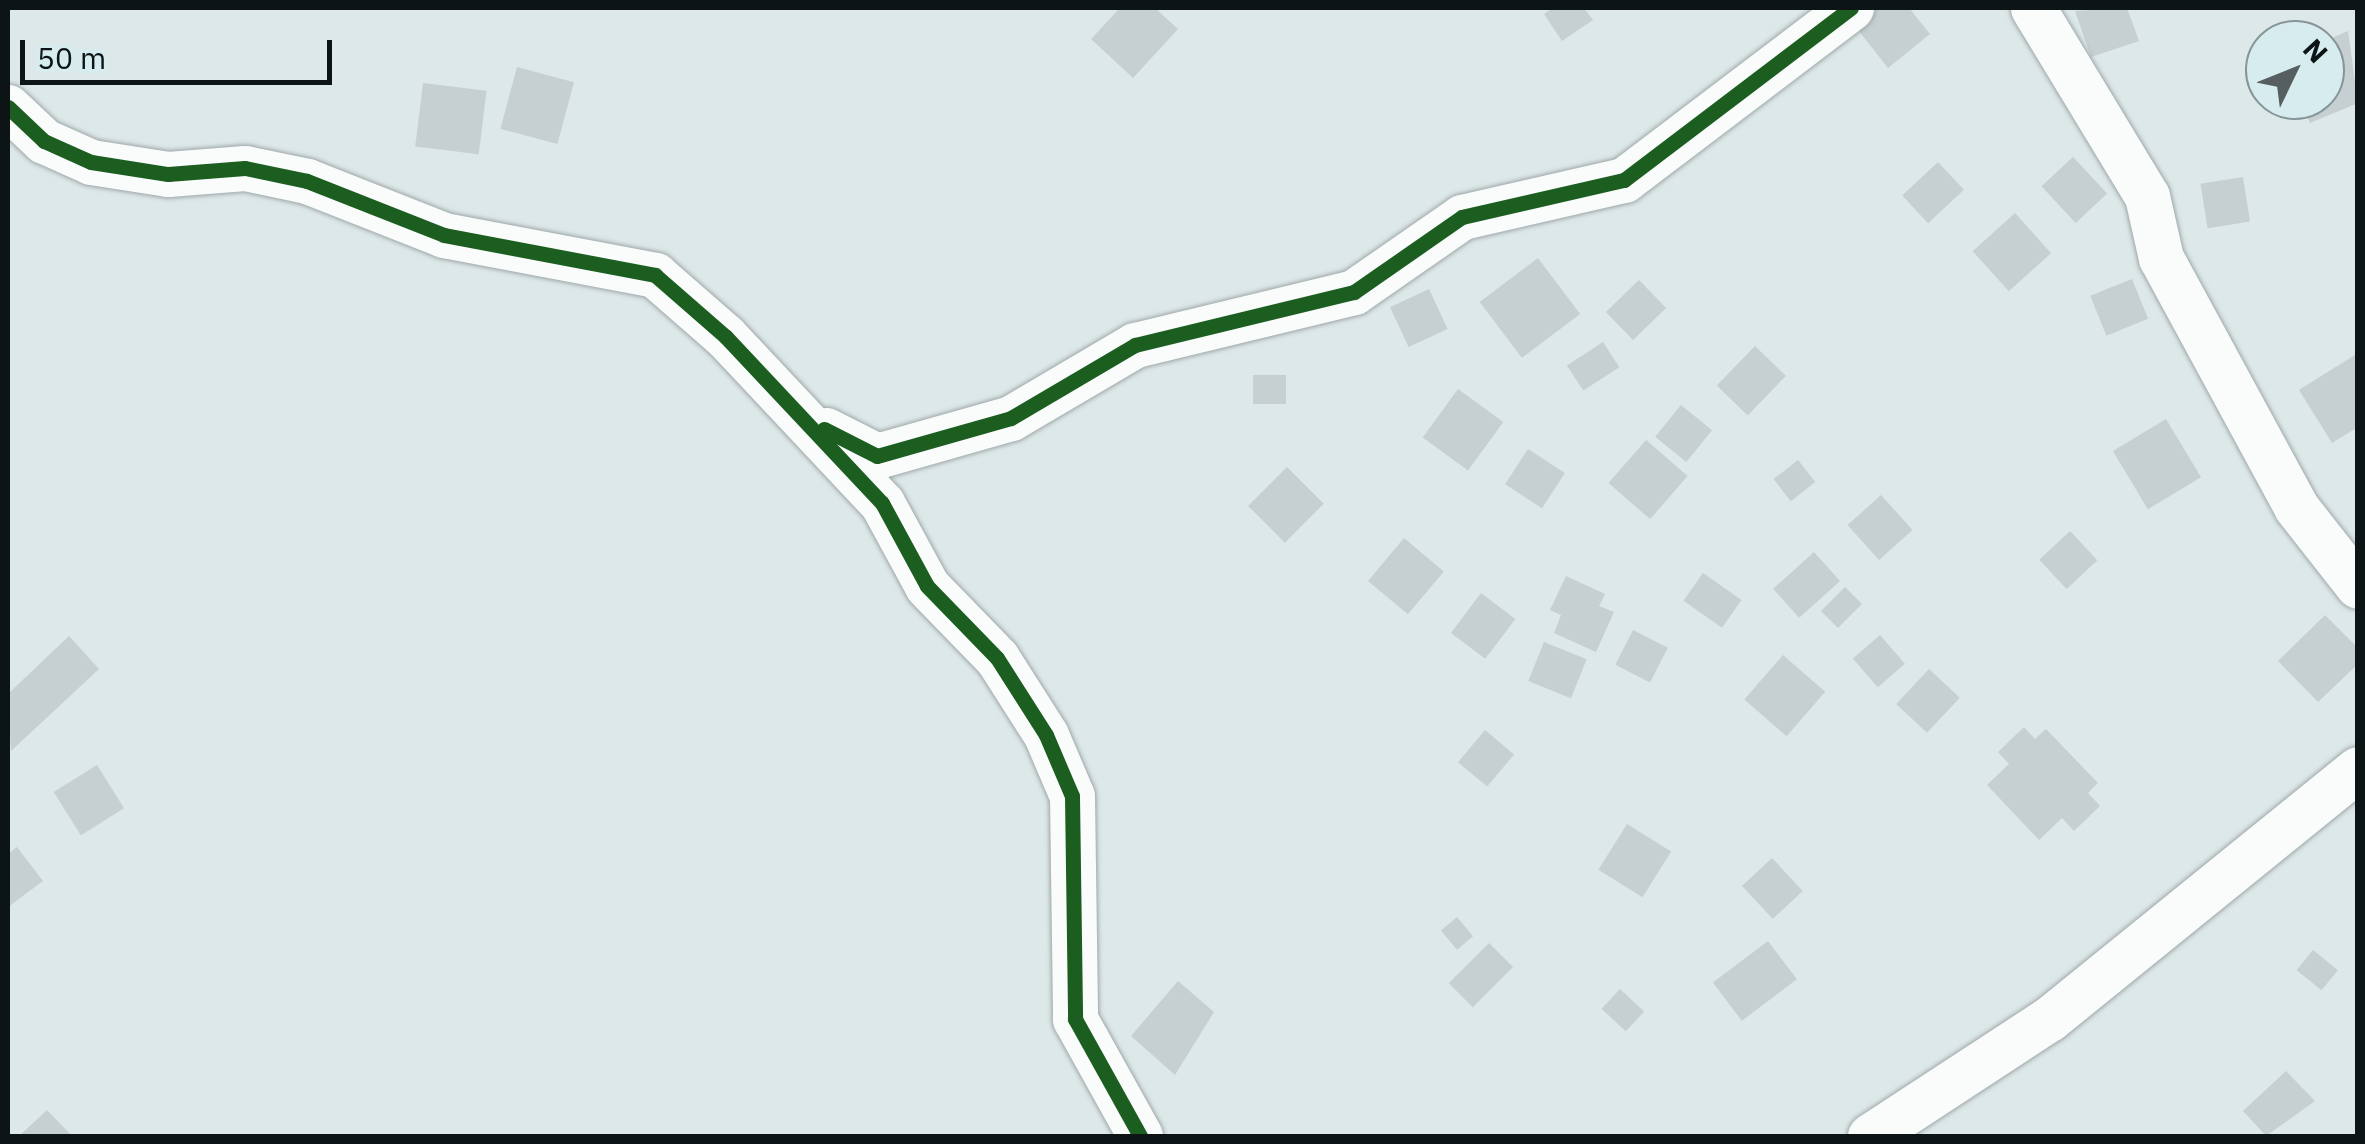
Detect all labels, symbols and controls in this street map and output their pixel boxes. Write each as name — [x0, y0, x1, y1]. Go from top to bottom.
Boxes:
scale bar — [25, 20, 338, 82]
north arrow — [2245, 20, 2345, 120]
text: N — [2295, 31, 2336, 71]
text: 50 m — [37, 38, 106, 77]

